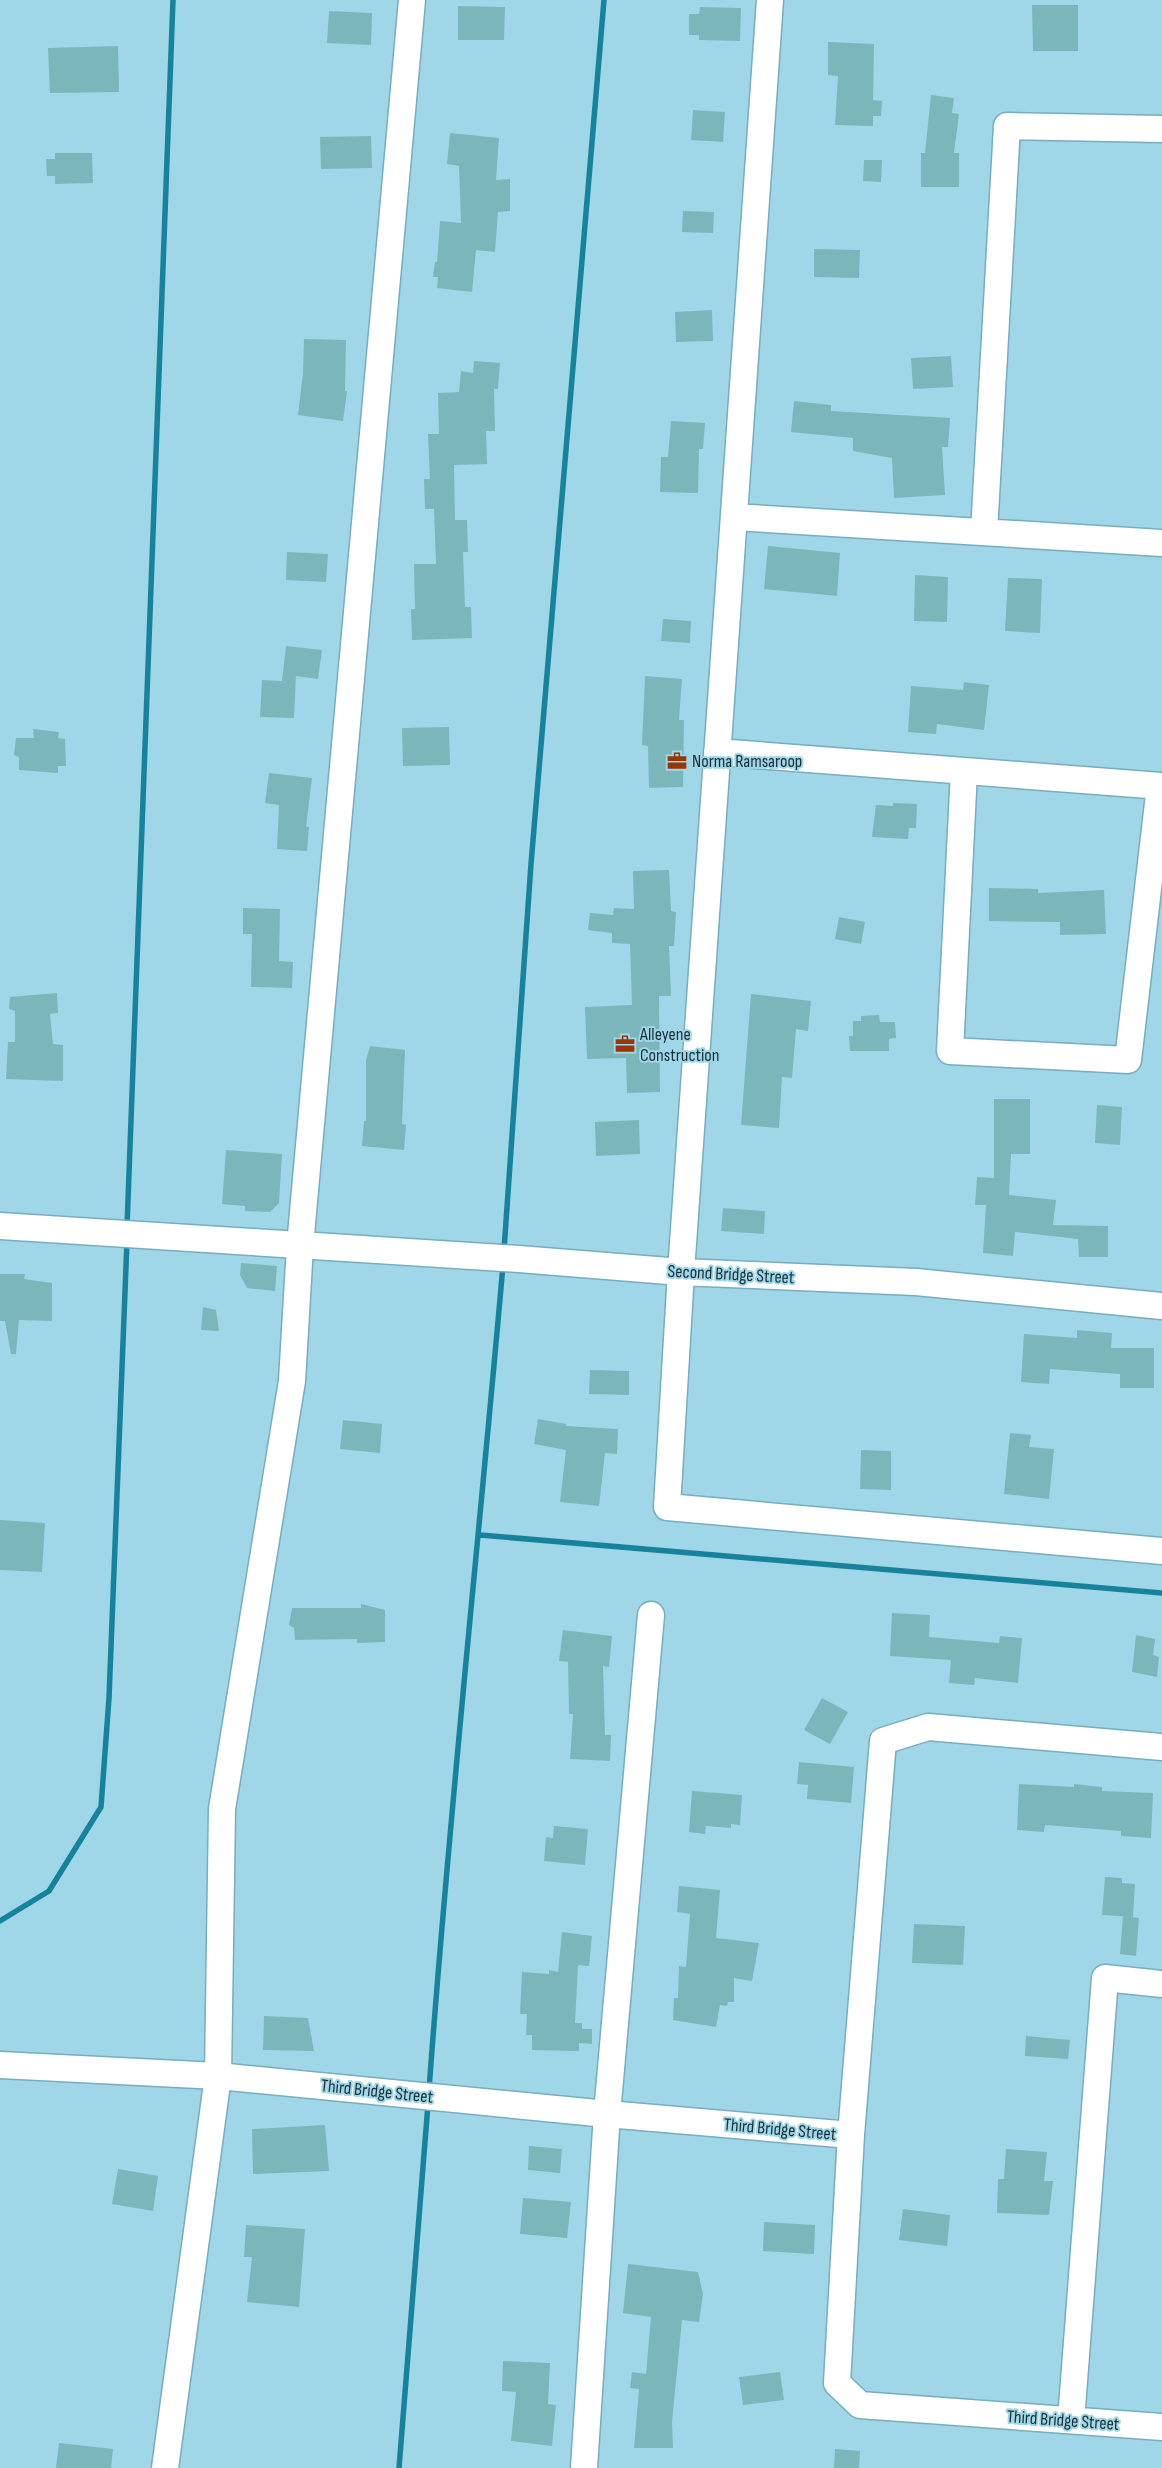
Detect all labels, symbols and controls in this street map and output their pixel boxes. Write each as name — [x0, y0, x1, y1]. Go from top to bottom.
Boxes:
office icon: Norma Ramsaroop — [666, 750, 688, 772]
place label: Norma Ramsaroop — [692, 751, 802, 772]
place label: Alleyene Construction — [639, 1024, 720, 1066]
office icon: Alleyene Construction — [614, 1033, 636, 1055]
street label: Second Bridge Street — [667, 1261, 795, 1288]
street label: Third Bridge Street — [320, 2075, 435, 2108]
street label: Third Bridge Street — [723, 2114, 837, 2145]
street label: Third Bridge Street — [1006, 2406, 1120, 2435]

